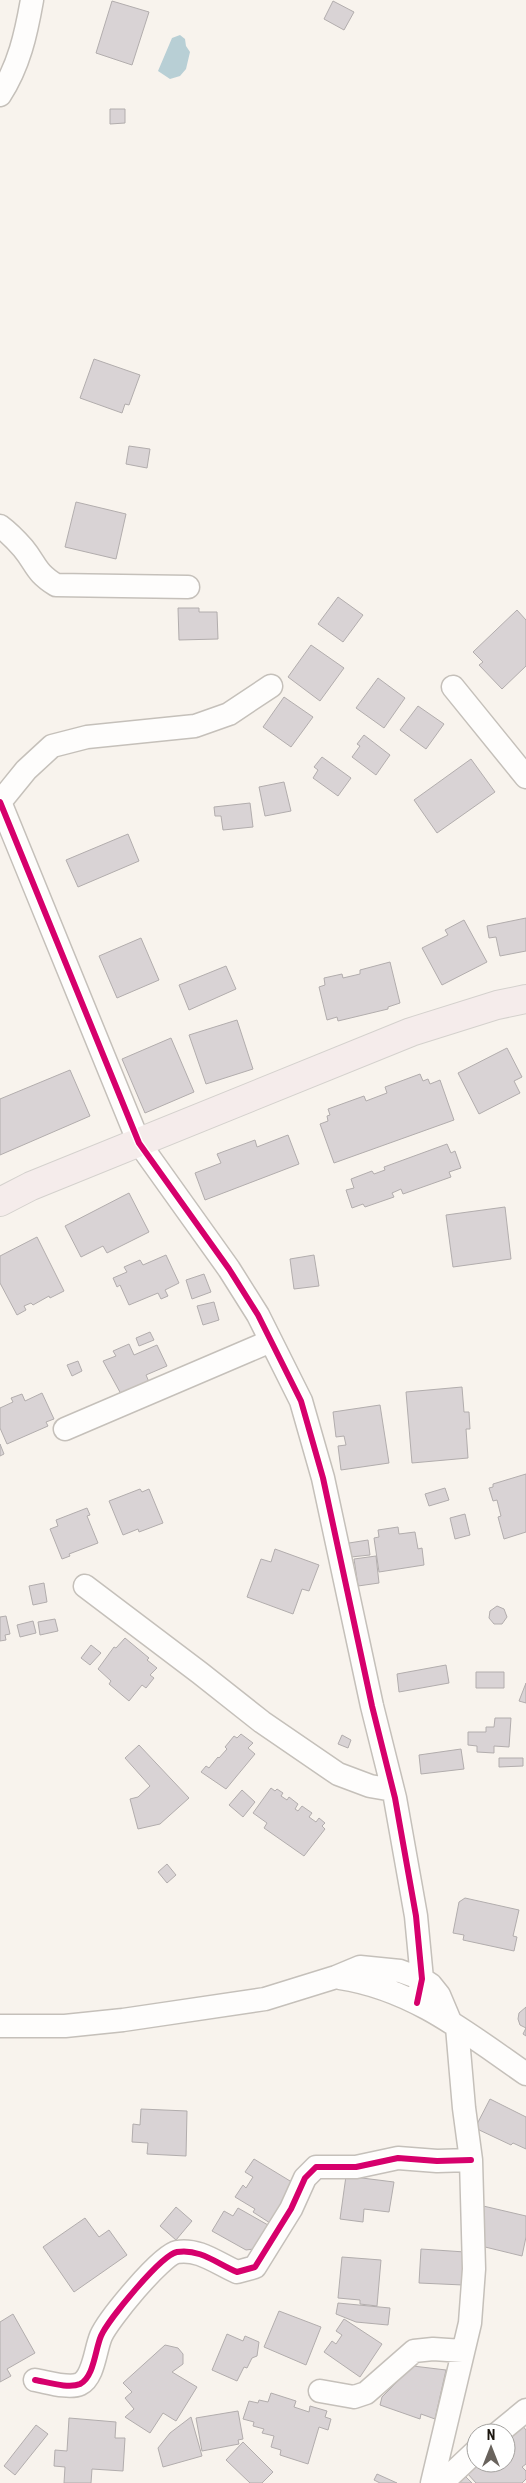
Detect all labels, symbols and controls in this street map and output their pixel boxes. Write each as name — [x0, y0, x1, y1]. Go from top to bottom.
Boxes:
north arrow — [466, 2423, 516, 2473]
text: N — [487, 2427, 495, 2443]

